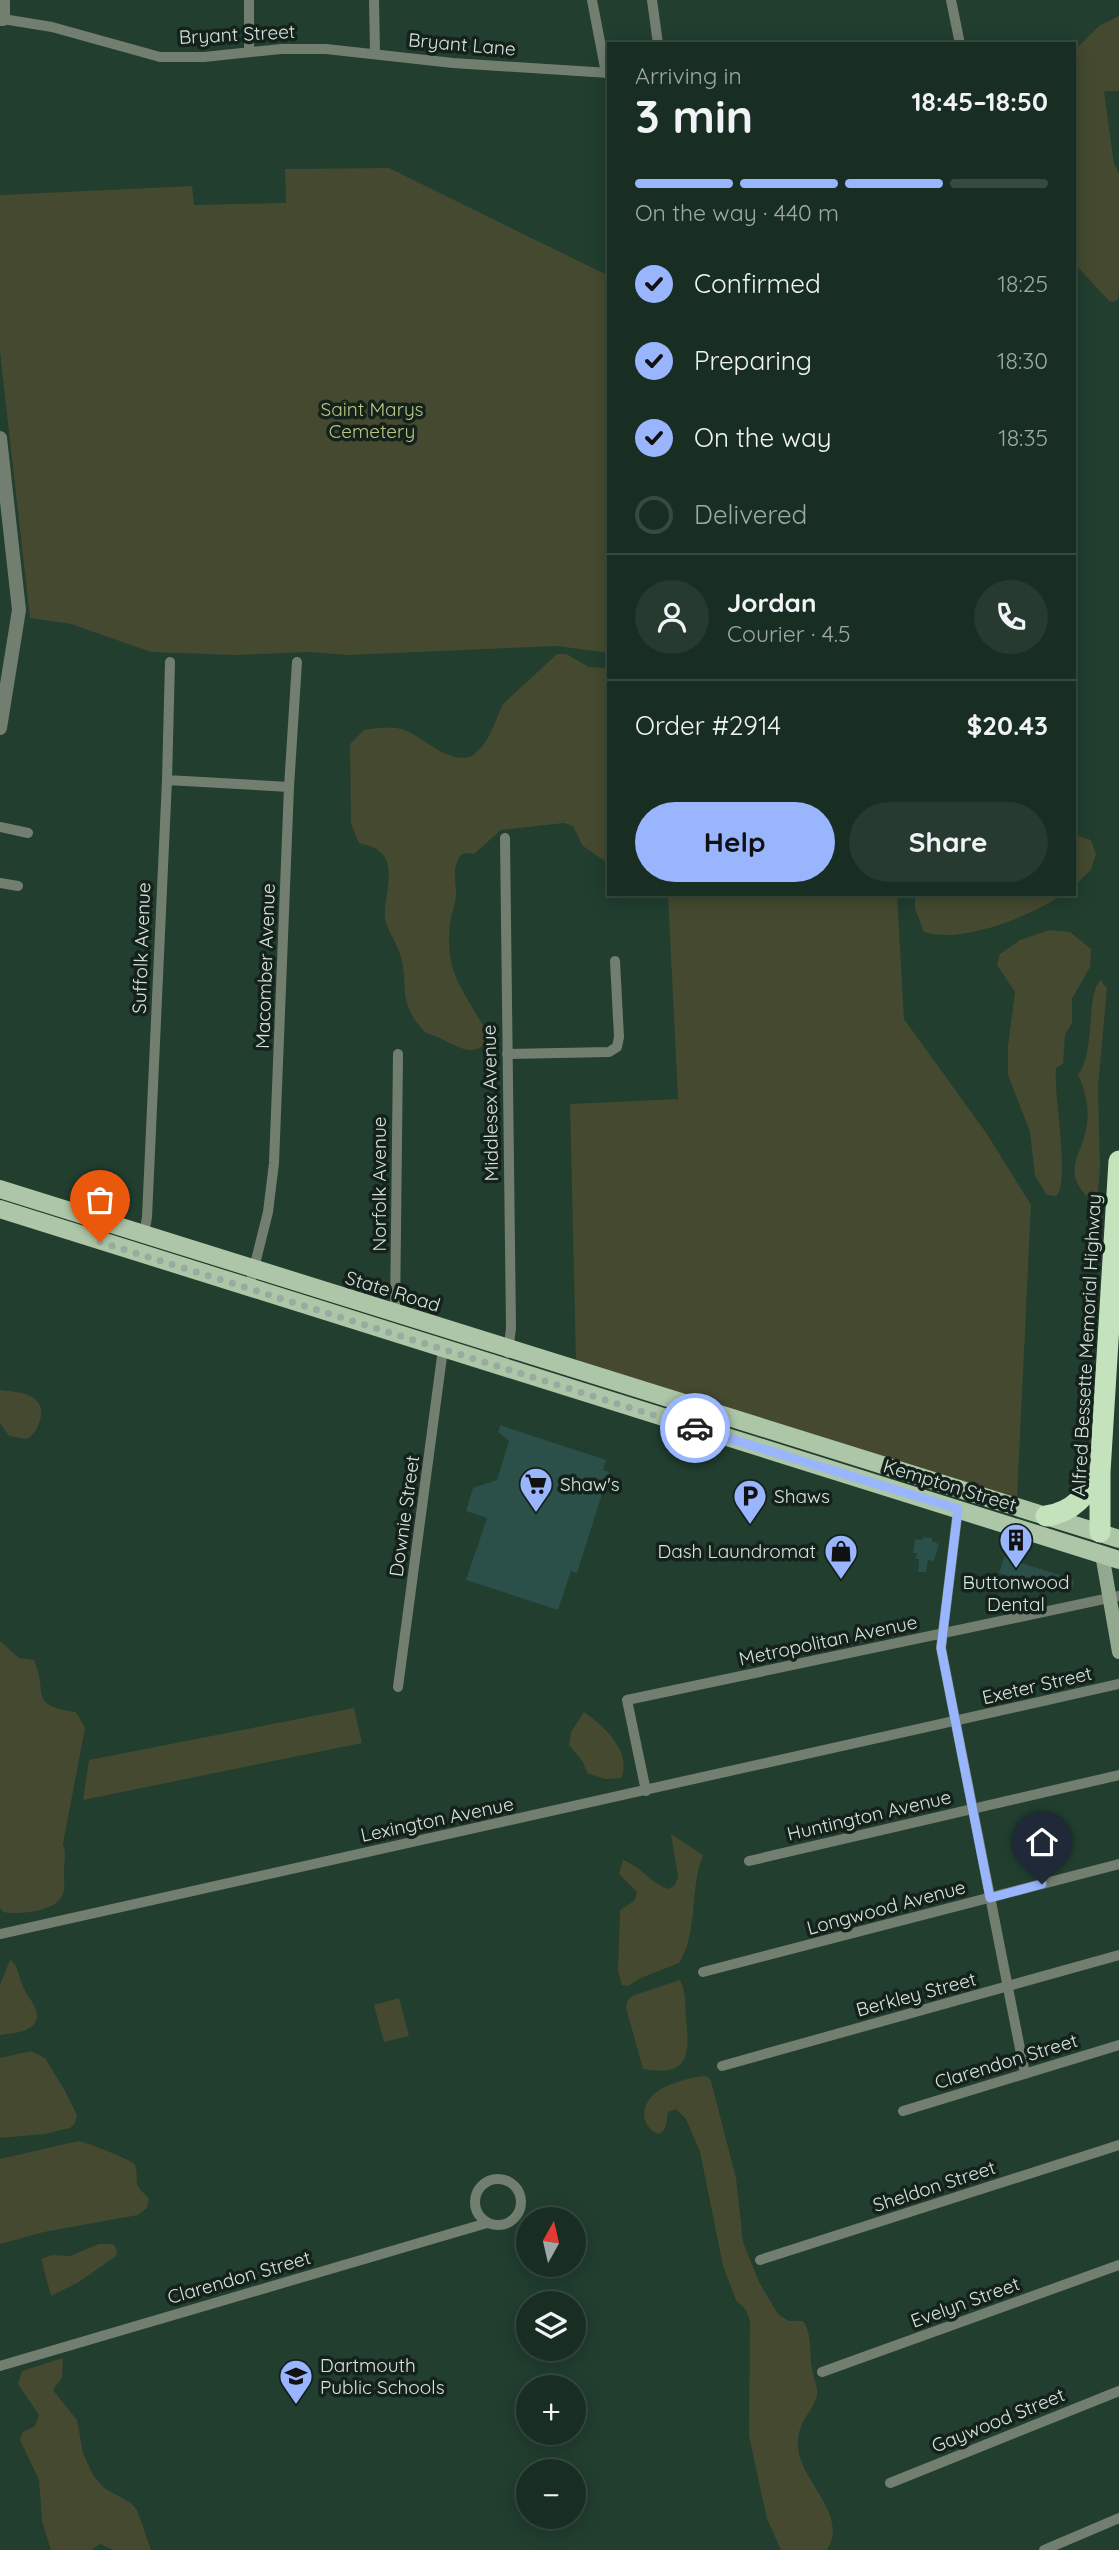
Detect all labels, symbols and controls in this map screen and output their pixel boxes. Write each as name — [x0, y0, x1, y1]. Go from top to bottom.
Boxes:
street label: Bryant Street — [178, 19, 296, 49]
street label: Bryant Lane — [407, 27, 517, 61]
text: Arriving in — [635, 61, 742, 90]
text: 18:45–18:50 — [911, 85, 1048, 118]
text: 3 min — [635, 87, 753, 145]
text: On the way · 440 m — [635, 198, 839, 227]
icon: check — [635, 265, 673, 303]
text: Confirmed — [694, 267, 821, 300]
text: 18:25 — [997, 269, 1048, 298]
icon: check — [635, 342, 673, 380]
text: Preparing — [694, 344, 812, 377]
text: 18:30 — [997, 346, 1048, 375]
park label: Saint Marys Cemetery — [321, 397, 424, 443]
icon: check — [635, 419, 673, 457]
text: On the way — [694, 421, 832, 454]
text: 18:35 — [998, 423, 1048, 452]
text: Delivered — [694, 498, 807, 531]
button: person — [635, 580, 709, 654]
button: phone — [974, 580, 1048, 654]
text: Jordan — [727, 586, 816, 619]
text: Courier · 4.5 — [727, 619, 851, 648]
text: Order #2914 — [635, 709, 781, 742]
text: $20.43 — [967, 709, 1048, 742]
button: Help — [635, 802, 835, 882]
button: Share — [849, 802, 1048, 882]
street label: Suffolk Avenue — [127, 882, 155, 1014]
street label: Macomber Avenue — [250, 883, 280, 1049]
street label: Middlesex Avenue — [477, 1025, 503, 1181]
street label: Norfolk Avenue — [367, 1117, 391, 1251]
pin — [70, 1170, 130, 1242]
icon: bag — [81, 1181, 119, 1219]
street label: Alfred Bessette Memorial Highway — [1066, 1193, 1106, 1497]
street label: State Road — [343, 1265, 443, 1317]
courier — [660, 1393, 730, 1463]
icon: car — [676, 1409, 714, 1447]
street label: Kempton Street — [881, 1453, 1019, 1517]
street label: Downie Street — [384, 1454, 424, 1578]
supermarket icon: Shaw's — [517, 1465, 555, 1514]
place label: Shaw's — [560, 1472, 620, 1496]
parking icon: Shaws — [731, 1477, 769, 1526]
place label: Shaws — [774, 1484, 830, 1508]
building icon: Buttonwood Dental — [997, 1521, 1035, 1570]
shop icon: Dash Laundromat — [822, 1532, 860, 1581]
place label: Dash Laundromat — [658, 1539, 816, 1563]
place label: Buttonwood Dental — [962, 1570, 1070, 1616]
street label: Metropolitan Avenue — [737, 1609, 919, 1671]
street label: Exeter Street — [980, 1661, 1094, 1709]
street label: Huntington Avenue — [785, 1784, 953, 1846]
street label: Lexington Avenue — [358, 1791, 516, 1847]
pin — [1012, 1812, 1072, 1884]
icon: home — [1023, 1823, 1061, 1861]
street label: Longwood Avenue — [804, 1874, 968, 1940]
street label: Berkley Street — [853, 1966, 979, 2022]
street label: Clarendon Street — [932, 2028, 1080, 2094]
street label: Sheldon Street — [870, 2155, 998, 2217]
north arrow — [516, 2207, 586, 2277]
map controls — [516, 2207, 586, 2529]
street label: Clarendon Street — [165, 2245, 313, 2309]
street label: Evelyn Street — [907, 2271, 1023, 2333]
button: layers — [516, 2291, 586, 2361]
place label: Dartmouth Public Schools — [320, 2353, 445, 2399]
school or university icon: Dartmouth Public Schools — [277, 2357, 315, 2406]
button: + — [516, 2375, 586, 2445]
street label: Gaywood Street — [928, 2382, 1068, 2458]
button: − — [516, 2459, 586, 2529]

